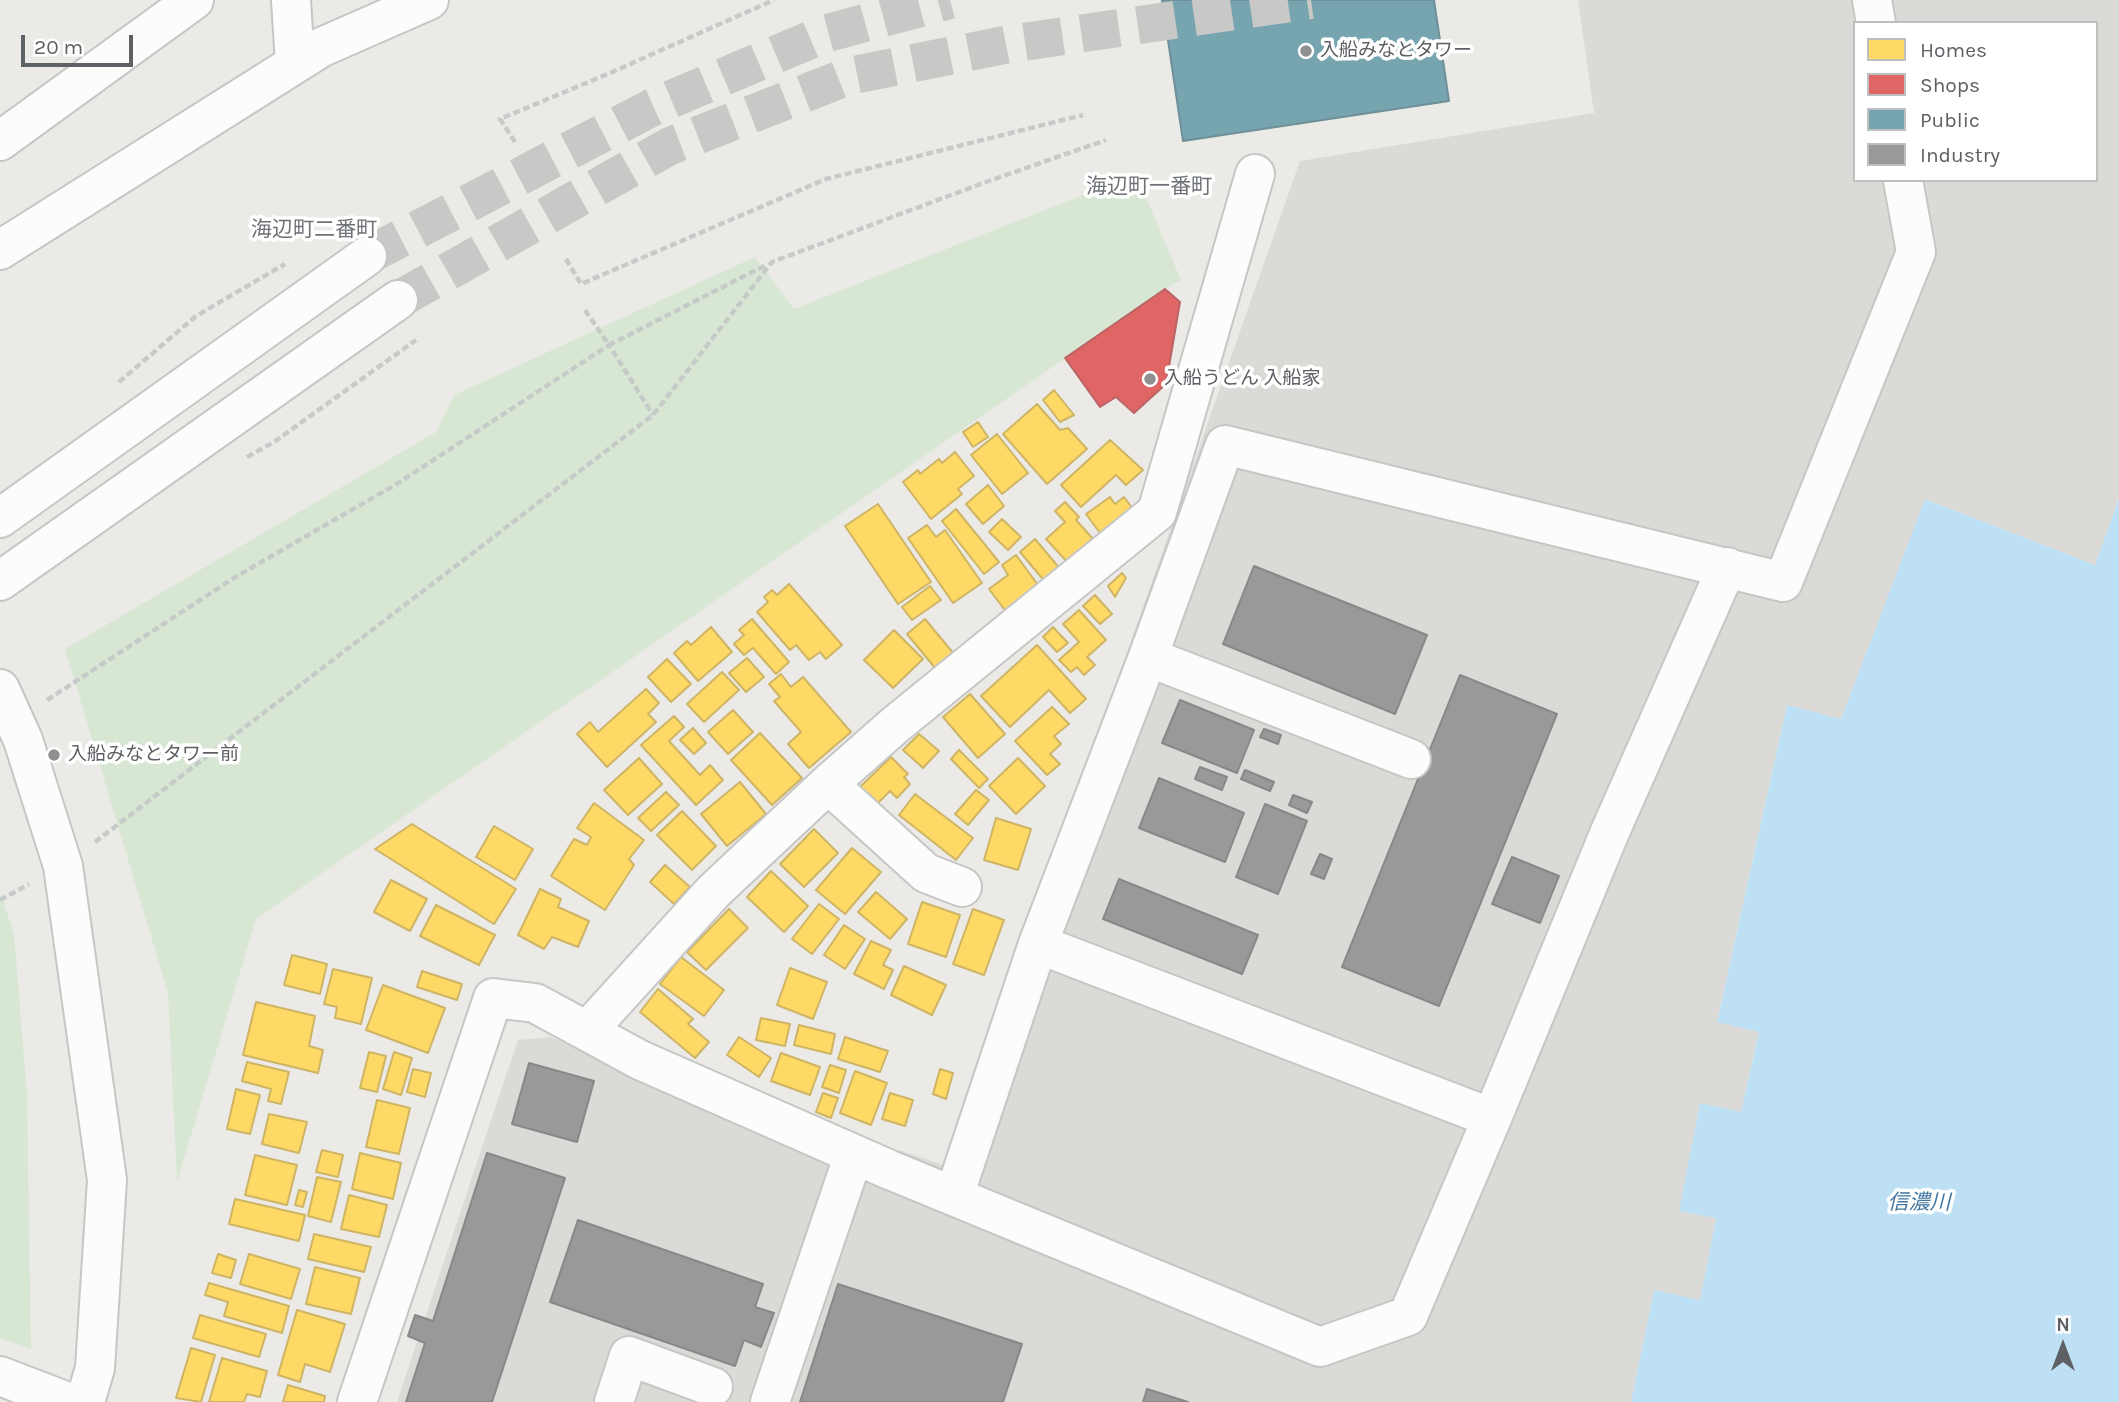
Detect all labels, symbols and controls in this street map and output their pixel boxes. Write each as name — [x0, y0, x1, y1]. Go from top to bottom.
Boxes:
scale bar — [24, 21, 136, 65]
legend — [1853, 21, 2098, 182]
text: 20 m — [34, 35, 83, 59]
text: Homes — [1920, 38, 1987, 62]
place label: 入船みなとタワー — [1320, 40, 1472, 62]
marker: 入船みなとタワー — [1298, 43, 1314, 59]
text: Shops — [1920, 73, 1980, 97]
text: Public — [1920, 108, 1980, 132]
text: Industry — [1920, 143, 2000, 167]
district label: 海辺町一番町 — [1086, 174, 1212, 200]
district label: 海辺町二番町 — [251, 217, 377, 243]
place label: 入船うどん 入船家 — [1164, 368, 1321, 390]
marker: 入船うどん 入船家 — [1142, 371, 1158, 387]
place label: 入船みなとタワー前 — [68, 744, 239, 766]
marker: 入船みなとタワー前 — [46, 747, 62, 763]
water label: 信濃川 — [1888, 1190, 1950, 1216]
north arrow — [2028, 1311, 2098, 1381]
text: N — [2056, 1314, 2070, 1336]

